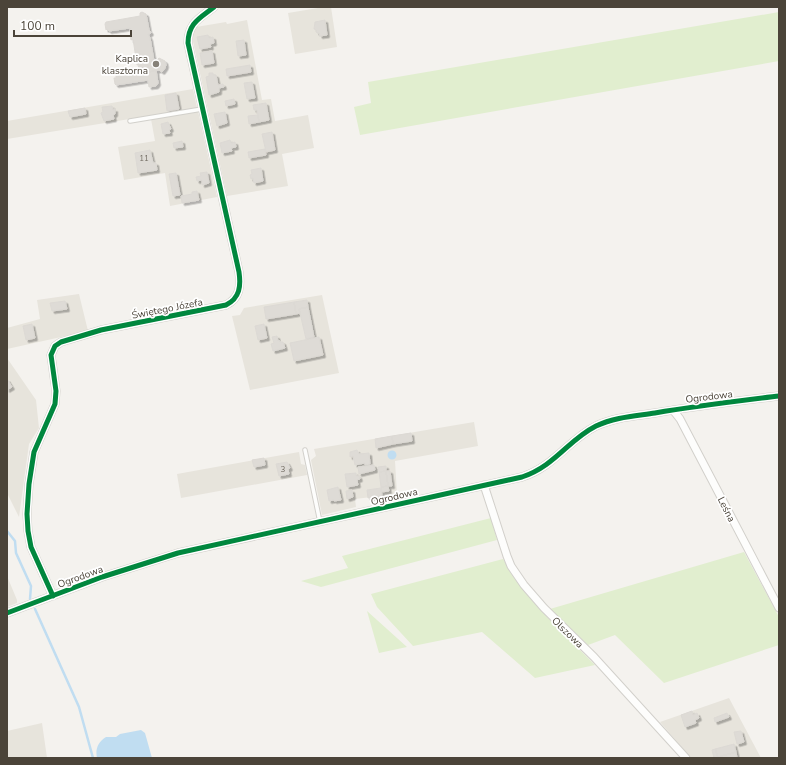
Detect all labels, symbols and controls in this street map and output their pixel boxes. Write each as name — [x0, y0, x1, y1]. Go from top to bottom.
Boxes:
scale bar — [14, 12, 131, 38]
text: 100 m — [20, 18, 55, 34]
place label: Kaplica klasztorna — [102, 52, 148, 78]
marker: Kaplica klasztorna — [151, 59, 161, 69]
house number: 11 — [139, 153, 149, 164]
street label: Świętego Józefa — [130, 295, 204, 323]
street label: Ogrodowa — [685, 387, 734, 407]
house number: 3 — [281, 464, 286, 475]
street label: Ogrodowa — [369, 485, 419, 509]
street label: Leśna — [714, 494, 738, 524]
street label: Ogrodowa — [56, 562, 105, 592]
street label: Olszowa — [548, 614, 586, 651]

